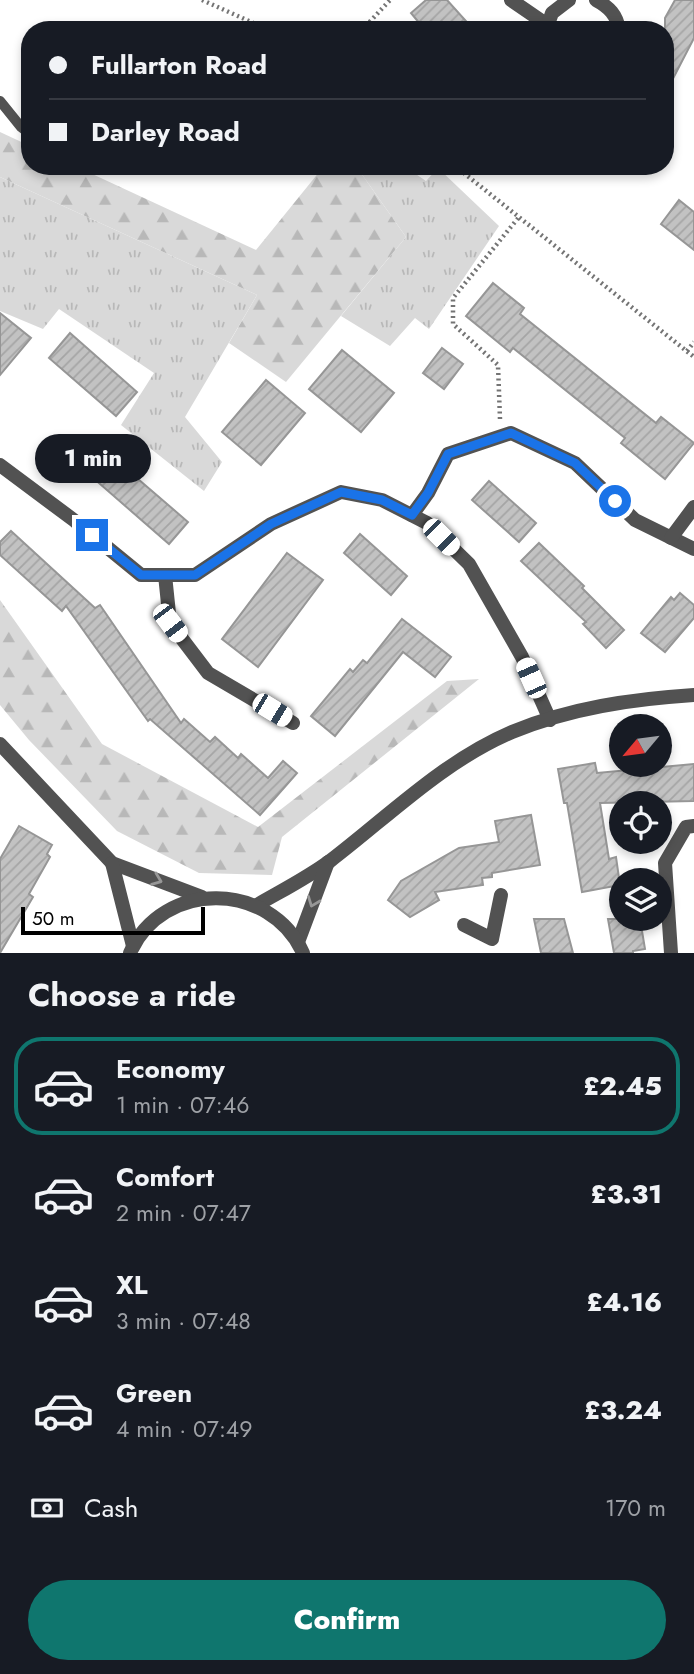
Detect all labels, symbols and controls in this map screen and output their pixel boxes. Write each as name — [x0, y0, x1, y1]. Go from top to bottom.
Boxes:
text: Fullarton Road — [91, 46, 267, 84]
text: Darley Road — [91, 113, 240, 151]
callout: 1 min — [34, 434, 150, 482]
text: 1 min — [64, 441, 122, 475]
route start — [599, 485, 631, 517]
car — [419, 515, 464, 559]
route end — [76, 519, 108, 551]
car — [149, 600, 192, 646]
car — [513, 655, 550, 701]
car — [249, 690, 296, 730]
north arrow — [609, 714, 672, 777]
map controls — [609, 714, 672, 931]
button: locate — [609, 791, 672, 854]
button: layers — [609, 868, 672, 931]
one-way arrow — [151, 872, 163, 886]
one-way arrow — [307, 896, 321, 908]
scale bar — [21, 904, 205, 936]
text: 50 m — [32, 905, 75, 932]
text: Choose a ride — [28, 972, 236, 1018]
text: Economy — [116, 1050, 225, 1088]
icon: car — [32, 1055, 95, 1118]
text: £2.45 — [583, 1067, 662, 1105]
text: 1 min · 07:46 — [116, 1088, 249, 1122]
text: Comfort — [116, 1158, 214, 1196]
icon: car — [32, 1163, 95, 1226]
text: £3.31 — [591, 1175, 662, 1213]
text: 2 min · 07:47 — [116, 1196, 251, 1230]
text: XL — [116, 1266, 148, 1304]
icon: car — [32, 1271, 95, 1334]
text: £4.16 — [586, 1283, 662, 1321]
text: 3 min · 07:48 — [116, 1304, 251, 1338]
text: Green — [116, 1374, 192, 1412]
icon: car — [32, 1379, 95, 1442]
text: £3.24 — [584, 1391, 662, 1429]
text: 4 min · 07:49 — [116, 1412, 252, 1446]
icon: cash — [28, 1489, 66, 1527]
text: Cash — [84, 1489, 138, 1527]
text: 170 m — [605, 1491, 666, 1525]
button: Confirm — [28, 1580, 666, 1660]

